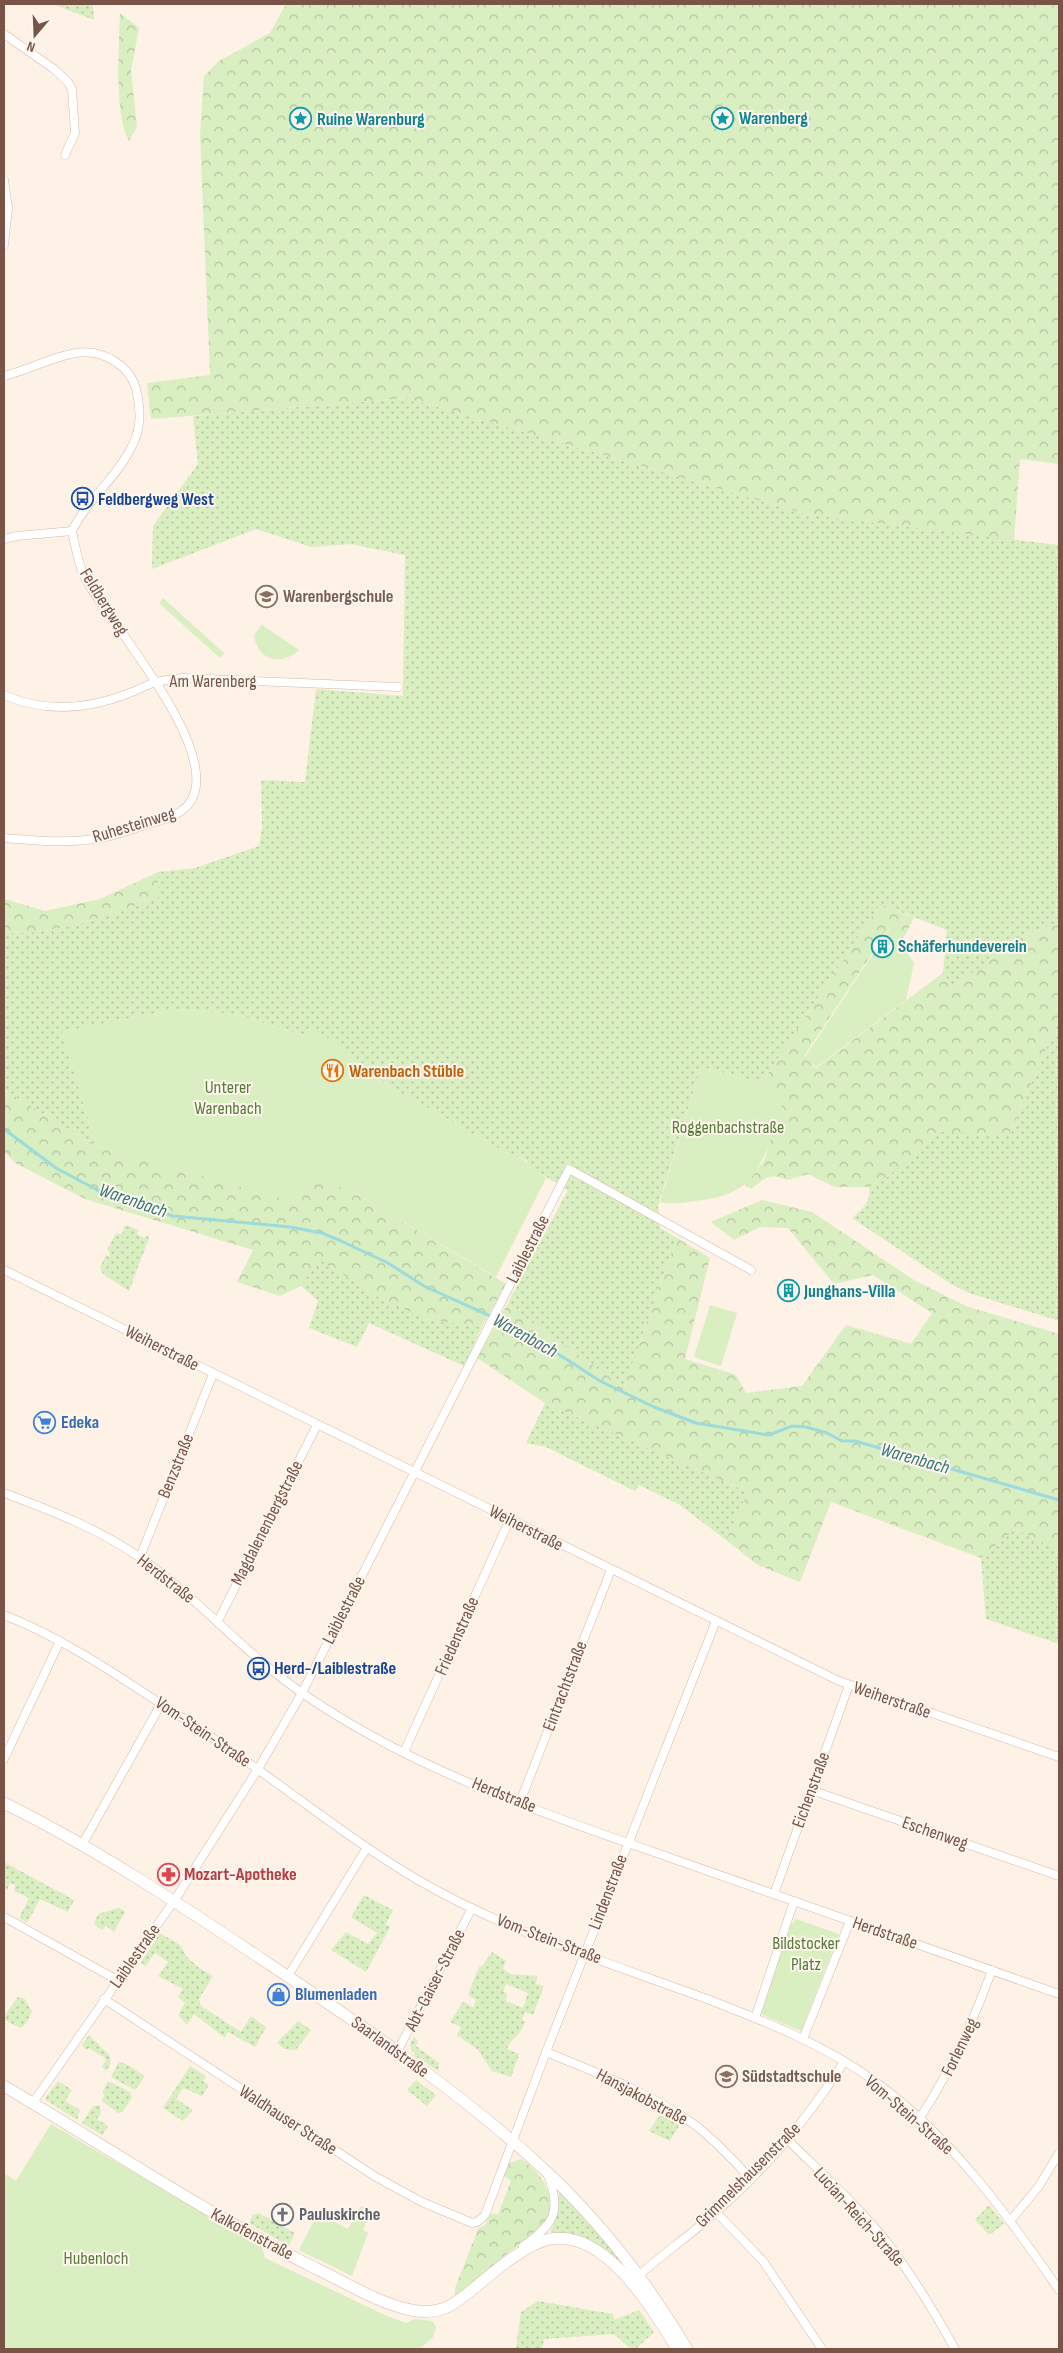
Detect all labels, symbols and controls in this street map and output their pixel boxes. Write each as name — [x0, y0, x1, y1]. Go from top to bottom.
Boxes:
north arrow — [10, 10, 60, 60]
text: N — [25, 38, 37, 56]
place icon: Warenberg — [711, 106, 735, 130]
place icon: Ruine Warenburg — [289, 107, 313, 131]
place label: Warenberg — [739, 108, 808, 129]
place label: Ruine Warenburg — [317, 109, 425, 130]
bus stop icon: Feldbergweg West — [70, 487, 94, 511]
place label: Feldbergweg West — [98, 489, 214, 510]
street label: Feldbergweg — [75, 564, 133, 640]
school or university icon: Warenbergschule — [255, 584, 279, 608]
place label: Warenbergschule — [283, 586, 393, 607]
street label: Am Warenberg — [168, 671, 257, 692]
street label: Ruhesteinweg — [90, 802, 178, 848]
building icon: Schäferhundeverein — [870, 934, 894, 958]
place label: Schäferhundeverein — [898, 936, 1027, 957]
restaurant icon: Warenbach Stüble — [321, 1059, 345, 1083]
place label: Warenbach Stüble — [349, 1061, 464, 1082]
park label: Unterer Warenbach — [194, 1077, 262, 1119]
park label: Roggenbachstraße — [672, 1117, 784, 1138]
water label: Warenbach — [96, 1179, 170, 1223]
street label: Laiblestraße — [502, 1211, 554, 1287]
building icon: Junghans-Villa — [776, 1279, 800, 1303]
place label: Junghans-Villa — [803, 1281, 895, 1302]
water label: Warenbach — [489, 1309, 562, 1363]
street label: Weiherstraße — [121, 1320, 203, 1376]
supermarket icon: Edeka — [33, 1410, 57, 1434]
place label: Edeka — [61, 1412, 99, 1433]
street label: Benzstraße — [154, 1431, 198, 1501]
water label: Warenbach — [878, 1438, 952, 1480]
street label: Magdalenenbergstraße — [226, 1457, 308, 1589]
street label: Weiherstraße — [485, 1500, 567, 1556]
street label: Herdstraße — [133, 1550, 199, 1608]
street label: Laiblestraße — [318, 1572, 370, 1648]
street label: Friedenstraße — [430, 1594, 484, 1678]
street label: Eintrachtstraße — [538, 1638, 592, 1734]
bus stop icon: Herd-/Laiblestraße — [246, 1656, 270, 1680]
place label: Herd-/Laiblestraße — [274, 1658, 396, 1679]
street label: Weiherstraße — [851, 1677, 933, 1723]
street label: Vom-Stein-Straße — [151, 1692, 255, 1772]
street label: Eichenstraße — [788, 1749, 834, 1831]
street label: Herdstraße — [469, 1773, 539, 1817]
street label: Eschenweg — [899, 1812, 971, 1854]
street label: Lindenstraße — [584, 1851, 632, 1933]
pharmacy icon: Mozart-Apotheke — [156, 1862, 180, 1886]
place label: Mozart-Apotheke — [184, 1864, 297, 1885]
street label: Vom-Stein-Straße — [494, 1909, 604, 1969]
street label: Herdstraße — [850, 1912, 920, 1954]
street label: Laiblestraße — [105, 1920, 165, 1992]
street label: Abt-Gaiser-Straße — [400, 1925, 470, 2035]
park label: Bildstocker Platz — [772, 1933, 840, 1975]
shop icon: Blumenladen — [267, 1982, 291, 2006]
place label: Blumenladen — [295, 1984, 377, 2005]
street label: Saarlandstraße — [347, 2012, 433, 2082]
street label: Forlenweg — [937, 2015, 983, 2079]
street label: Hansjakobstraße — [593, 2064, 691, 2130]
school or university icon: Südstadtschule — [714, 2064, 738, 2088]
place label: Südstadtschule — [742, 2066, 842, 2087]
street label: Vom-Stein-Straße — [860, 2071, 958, 2159]
street label: Waldhauser Straße — [235, 2081, 341, 2159]
street label: Grimmelshausenstraße — [691, 2118, 805, 2232]
street label: Lucian-Reich-Straße — [809, 2163, 909, 2271]
church icon: Pauluskirche — [271, 2202, 295, 2226]
street label: Kalkofenstraße — [207, 2203, 297, 2265]
place label: Pauluskirche — [299, 2204, 381, 2225]
park label: Hubenloch — [64, 2248, 128, 2269]

